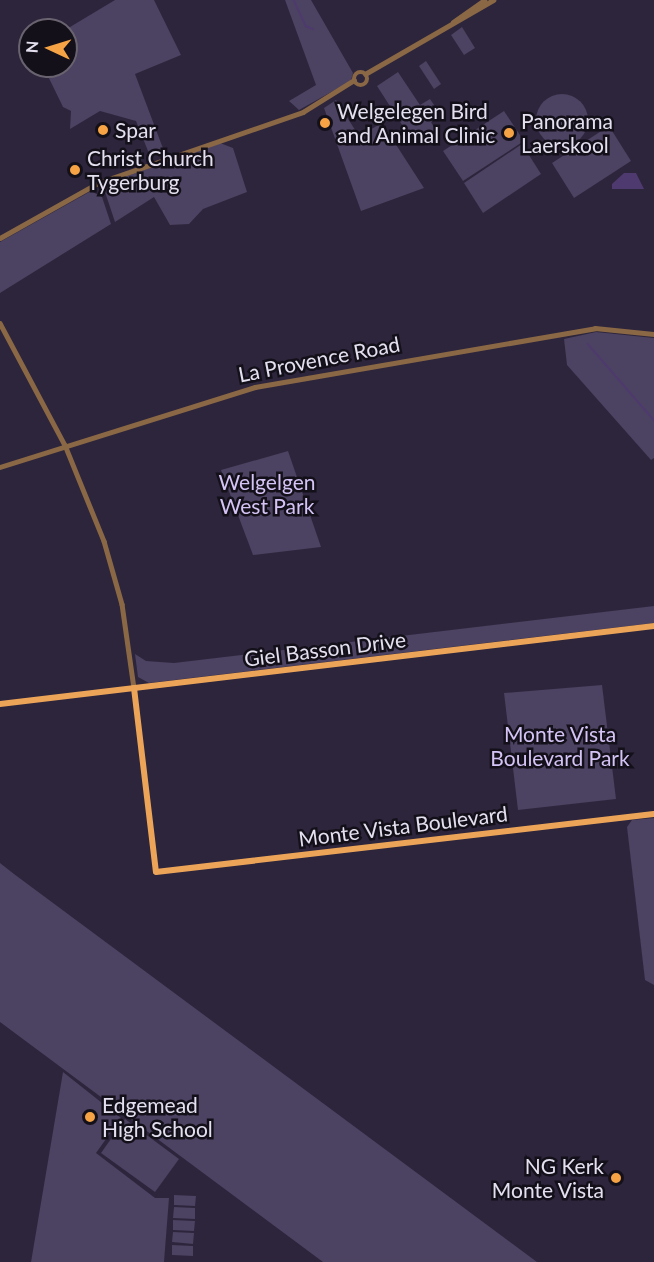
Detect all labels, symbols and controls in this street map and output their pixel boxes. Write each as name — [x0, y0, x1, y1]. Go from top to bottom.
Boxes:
north arrow — [18, 18, 78, 78]
text: N — [22, 40, 41, 54]
place label: Welgelegen Bird and Animal Clinic — [337, 98, 496, 148]
place label: Panorama Laerskool — [521, 108, 613, 158]
marker: Welgelegen Bird and Animal Clinic — [318, 116, 332, 130]
place label: Spar — [115, 117, 156, 143]
marker: Spar — [96, 123, 110, 137]
marker: Panorama Laerskool — [502, 126, 516, 140]
place label: Christ Church Tygerburg — [87, 145, 214, 195]
marker: Christ Church Tygerburg — [68, 163, 82, 177]
street label: La Provence Road — [236, 331, 402, 387]
park label: Welgelgen West Park — [219, 469, 315, 519]
street label: Giel Basson Drive — [243, 627, 407, 671]
park label: Monte Vista Boulevard Park — [490, 721, 630, 771]
street label: Monte Vista Boulevard — [297, 801, 509, 851]
place label: Edgemead High School — [102, 1092, 213, 1142]
marker: Edgemead High School — [83, 1110, 97, 1124]
place label: NG Kerk Monte Vista — [491, 1153, 604, 1203]
marker: NG Kerk Monte Vista — [609, 1171, 623, 1185]

